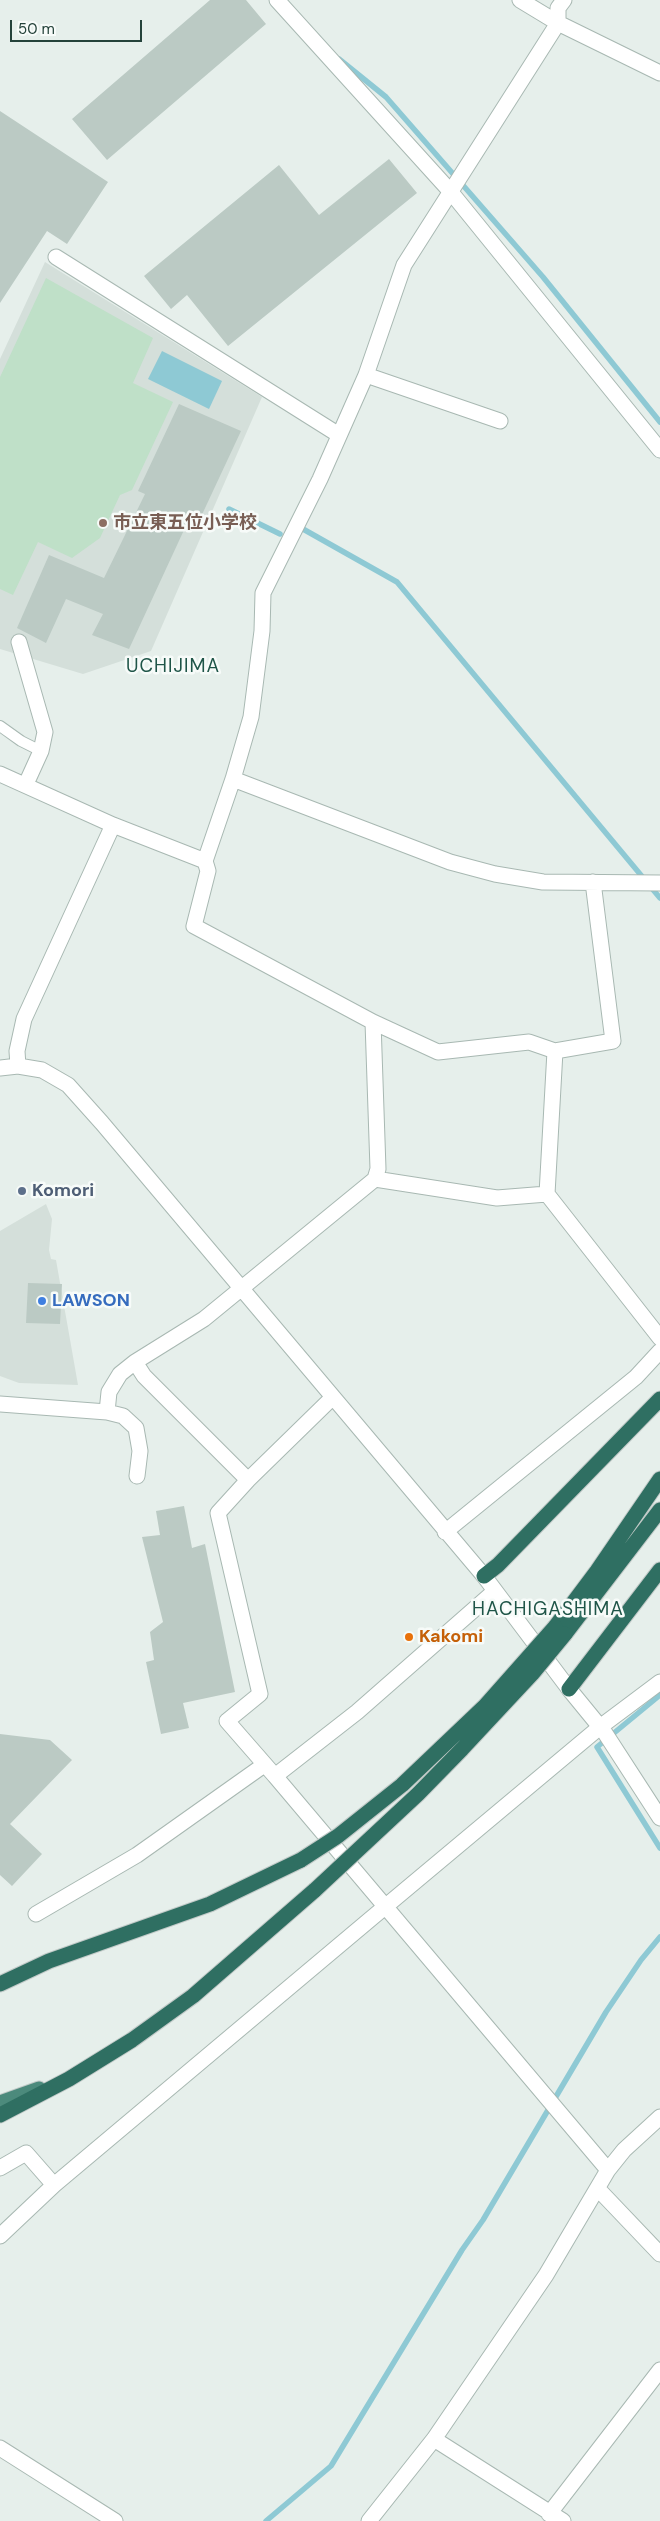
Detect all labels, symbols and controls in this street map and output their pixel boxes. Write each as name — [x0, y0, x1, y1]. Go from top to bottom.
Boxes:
scale bar — [12, 10, 145, 42]
text: 50 m — [18, 19, 55, 39]
place label: 市立東五位小学校 — [113, 512, 257, 534]
marker: 市立東五位小学校 — [97, 517, 109, 529]
district label: UCHIJIMA — [125, 656, 221, 678]
place label: Komori — [32, 1180, 94, 1202]
marker: Komori — [16, 1185, 28, 1197]
place label: LAWSON — [52, 1290, 130, 1312]
marker: LAWSON — [36, 1295, 48, 1307]
district label: HACHIGASHIMA — [471, 1599, 625, 1621]
place label: Kakomi — [419, 1626, 483, 1648]
marker: Kakomi — [403, 1631, 415, 1643]

